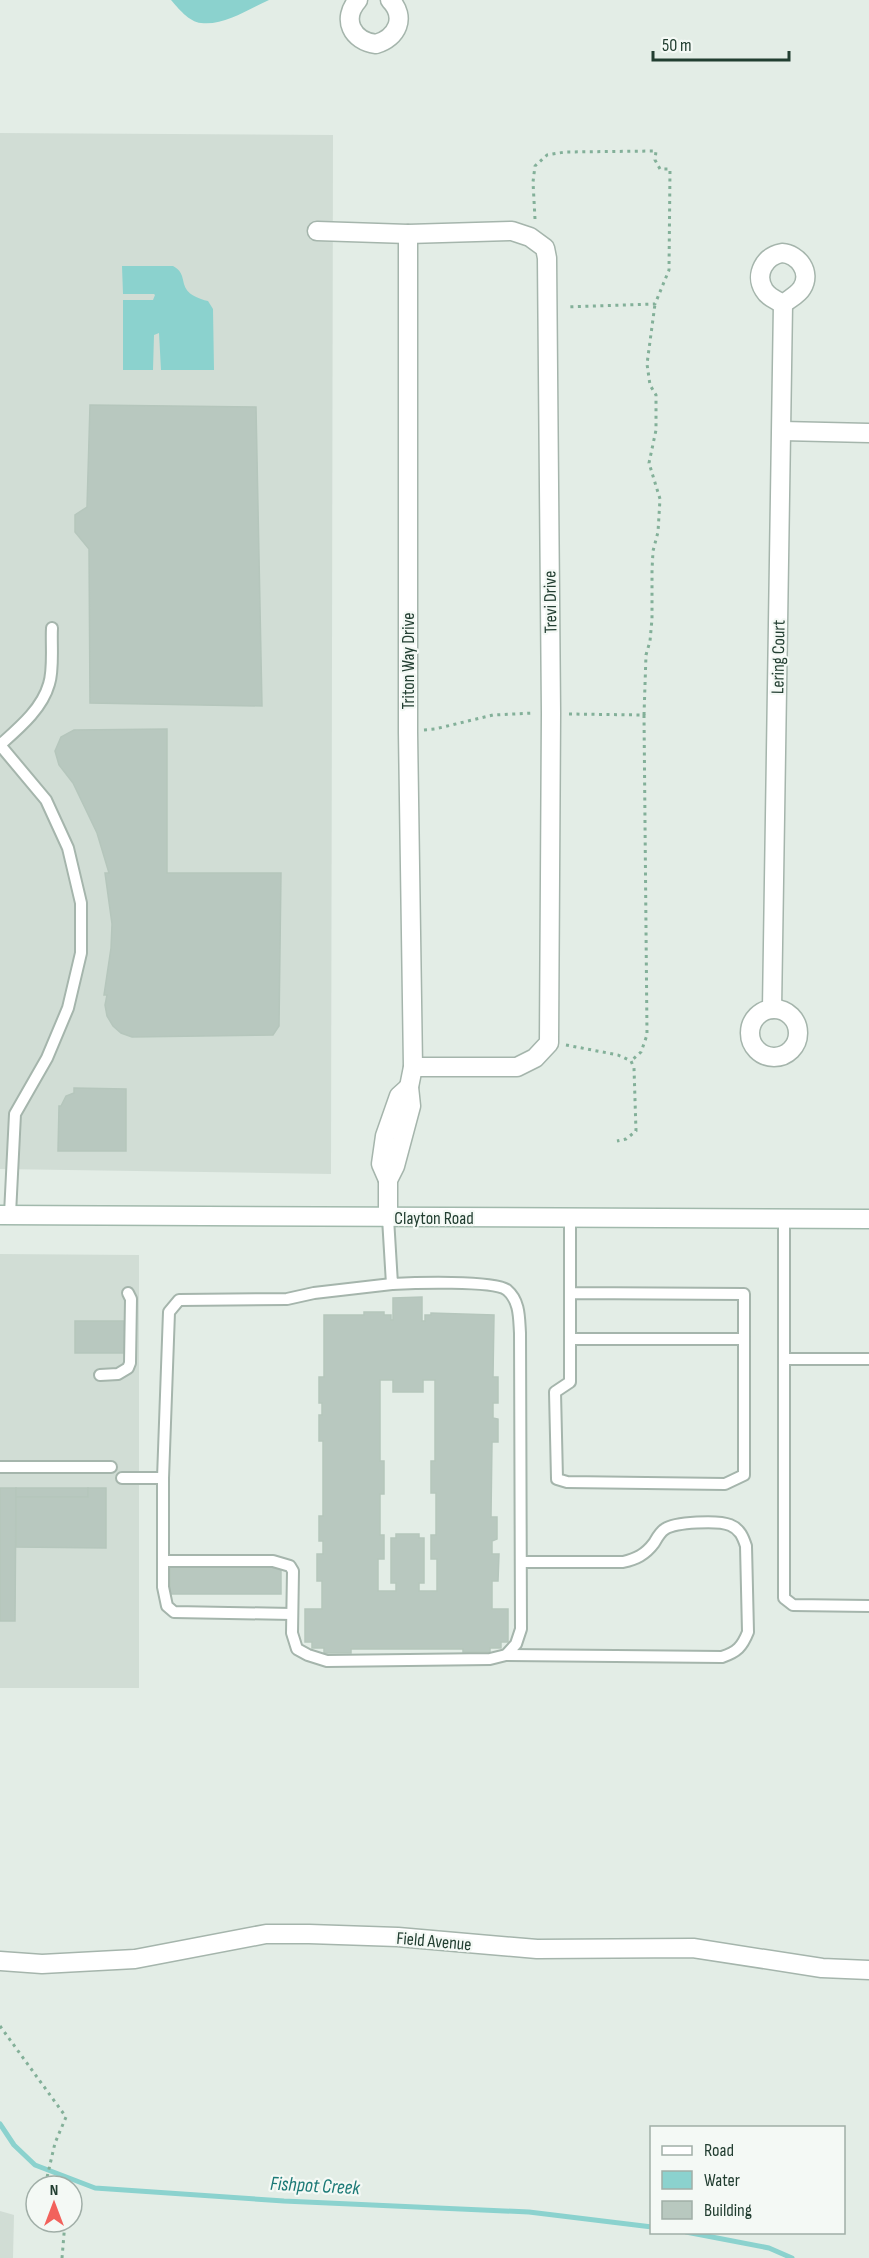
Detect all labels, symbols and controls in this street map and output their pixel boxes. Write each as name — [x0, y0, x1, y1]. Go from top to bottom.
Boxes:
scale bar — [653, 24, 790, 62]
text: 50 m — [662, 35, 692, 56]
street label: Trevi Drive — [539, 571, 562, 633]
street label: Triton Way Drive — [398, 612, 419, 710]
street label: Lering Court — [767, 619, 790, 694]
street label: Clayton Road — [394, 1208, 474, 1229]
street label: Field Avenue — [395, 1928, 472, 1955]
legend — [650, 2126, 845, 2234]
text: Road — [704, 2140, 734, 2161]
text: Water — [704, 2170, 740, 2191]
water label: Fishpot Creek — [269, 2172, 361, 2200]
north arrow — [24, 2174, 84, 2234]
text: N — [50, 2181, 58, 2200]
text: Building — [704, 2200, 752, 2221]

